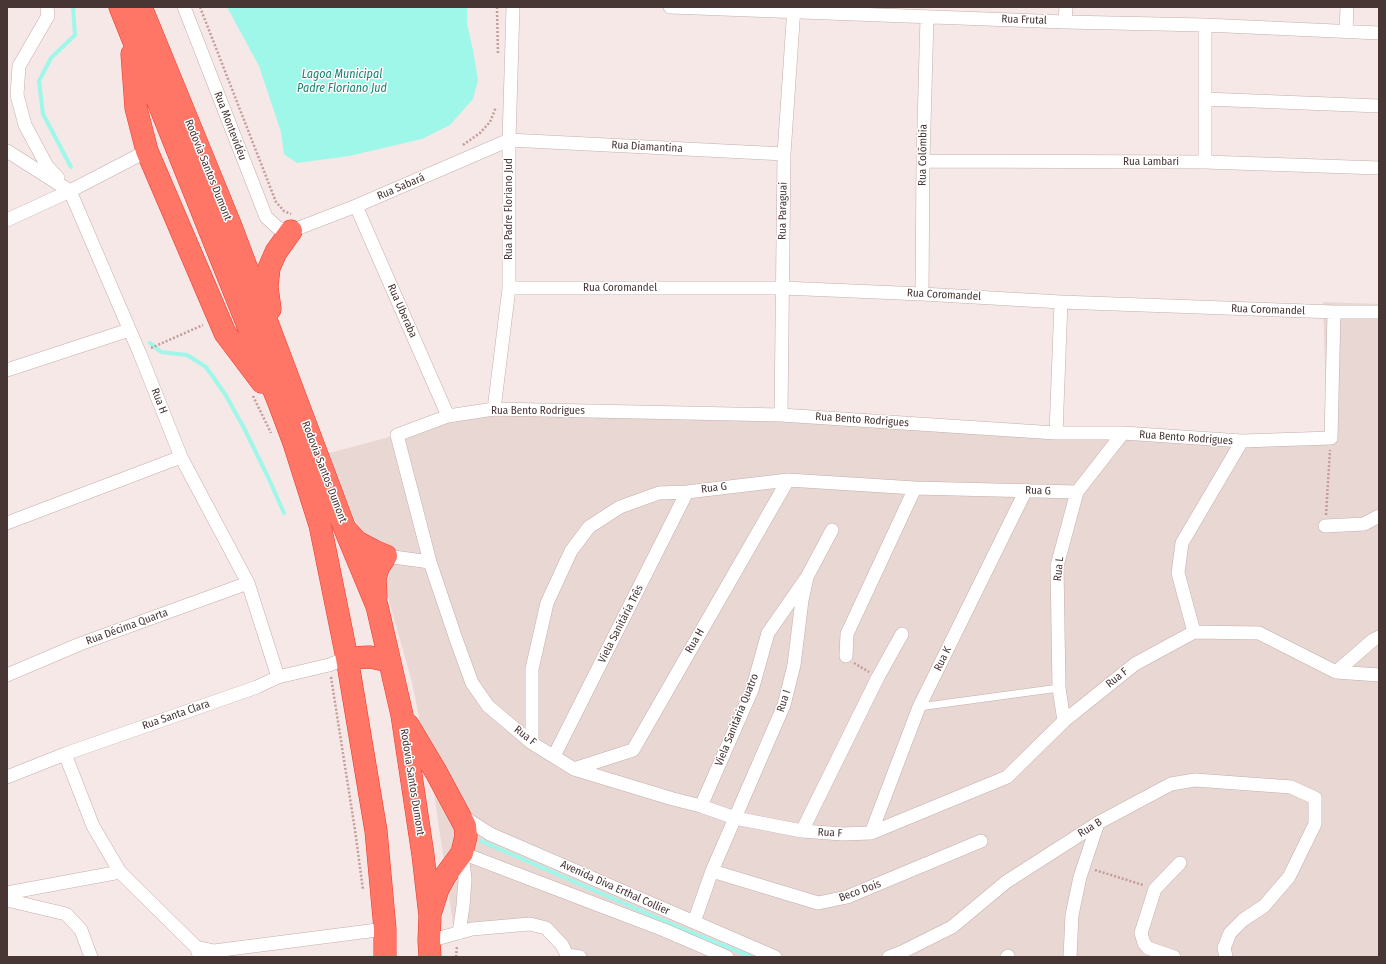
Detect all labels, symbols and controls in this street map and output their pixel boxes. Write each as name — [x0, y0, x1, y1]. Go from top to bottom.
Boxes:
street label: Rua Frutal — [1001, 13, 1047, 27]
water label: Lagoa Municipal Padre Floriano Jud — [297, 68, 387, 96]
street label: Rua Montevidéu — [211, 90, 249, 162]
street label: Rodovia Santos Dumont — [182, 118, 234, 222]
street label: Rua Colômbia — [916, 124, 930, 186]
street label: Rua Diamantina — [611, 139, 683, 155]
street label: Rua Lambari — [1123, 155, 1179, 169]
street label: Rua Padre Floriano Jud — [502, 158, 516, 260]
street label: Rua Sabará — [375, 171, 427, 203]
street label: Rua Paraguai — [776, 182, 790, 240]
street label: Rua Coromandel — [583, 281, 657, 295]
street label: Rua Uberaba — [384, 282, 420, 340]
street label: Rua Coromandel — [907, 286, 981, 304]
street label: Rua Coromandel — [1231, 302, 1305, 318]
street label: Rua H — [148, 386, 170, 416]
street label: Rua Bento Rodrigues — [491, 404, 585, 418]
street label: Rua Bento Rodrigues — [815, 410, 909, 430]
street label: Rodovia Santos Dumont — [299, 419, 349, 525]
street label: Rua Bento Rodrigues — [1139, 428, 1233, 448]
street label: Rua G — [700, 480, 728, 496]
street label: Rua G — [1025, 484, 1051, 498]
street label: Rua L — [1051, 556, 1067, 582]
street label: Viela Sanitária Três — [596, 583, 646, 665]
street label: Rua Décima Quarta — [84, 606, 170, 648]
street label: Rua H — [683, 626, 707, 656]
street label: Rua K — [931, 645, 955, 673]
street label: Rua F — [1103, 665, 1131, 691]
street label: Viela Sanitária Quatro — [712, 672, 762, 768]
street label: Rua I — [774, 688, 794, 714]
street label: Rua Santa Clara — [141, 697, 211, 733]
street label: Rua F — [511, 723, 539, 749]
street label: Rodovia Santos Dumont — [397, 728, 427, 836]
street label: Rua B — [1076, 816, 1104, 840]
street label: Rua F — [817, 826, 843, 840]
street label: Avenida Diva Erthal Collier — [558, 858, 672, 918]
street label: Beco Dois — [837, 877, 883, 905]

